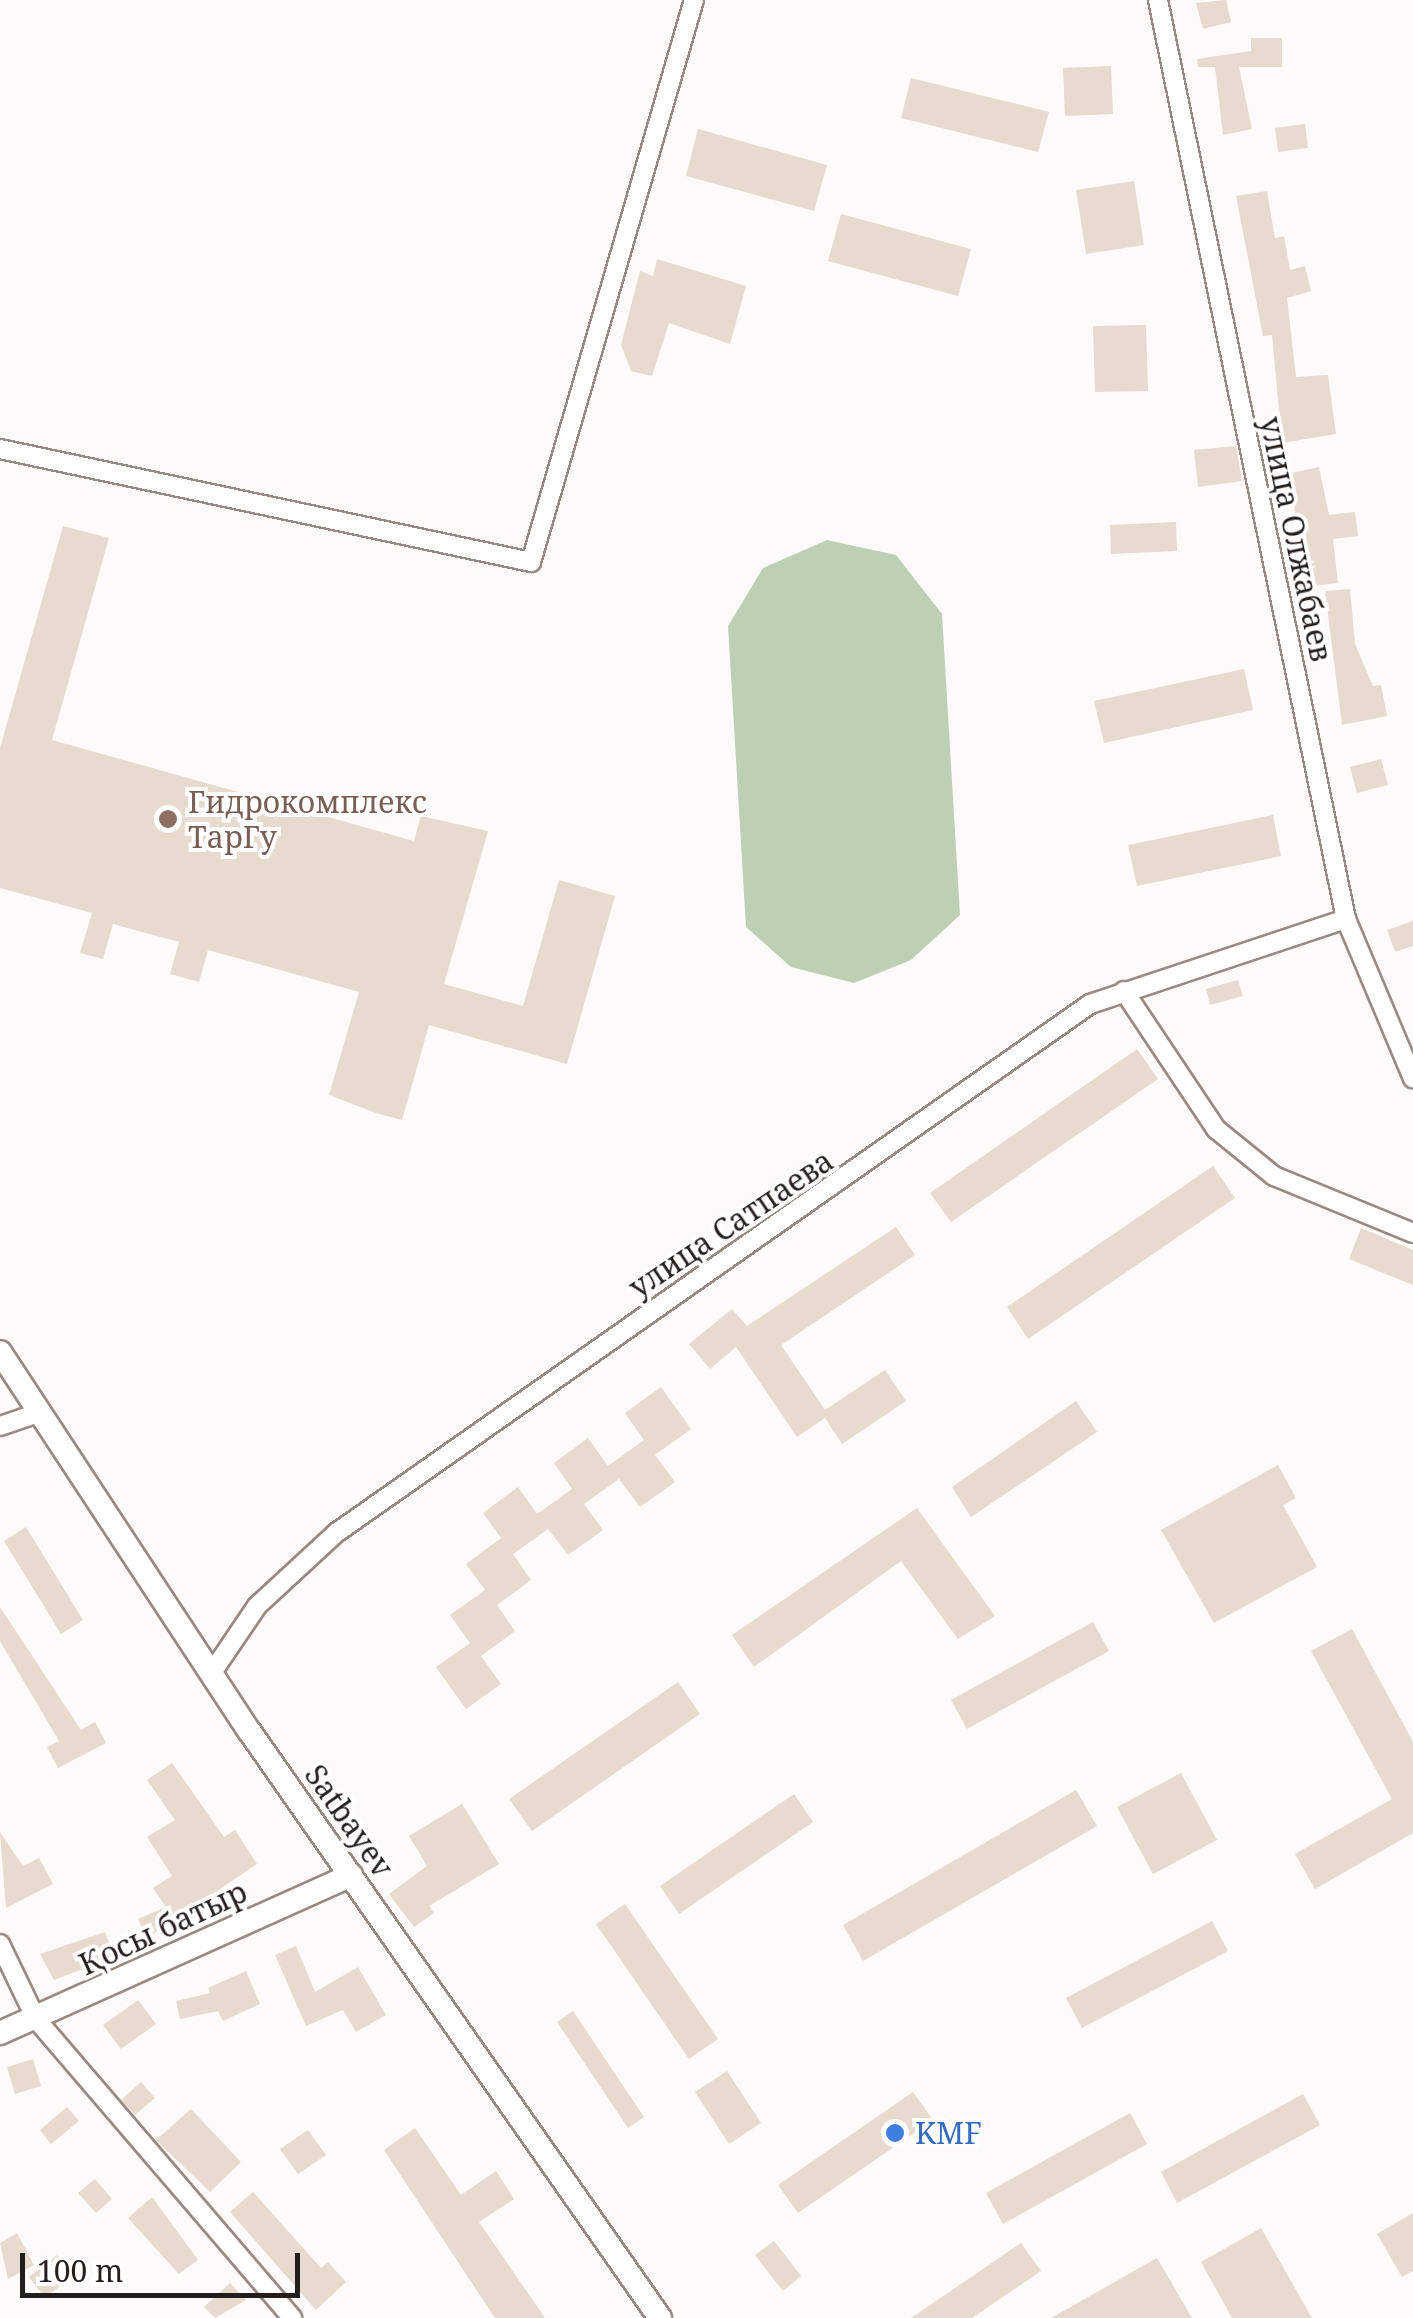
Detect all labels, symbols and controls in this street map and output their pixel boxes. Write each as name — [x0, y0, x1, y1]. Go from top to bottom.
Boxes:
street label: улица Олжабаев — [1252, 413, 1340, 665]
place label: Гидрокомплекс ТарГу — [188, 784, 427, 854]
marker: Гидрокомплекс ТарГу — [157, 808, 179, 830]
street label: улица Сатпаева — [622, 1142, 840, 1306]
street label: Satbayev — [297, 1758, 401, 1884]
street label: Қосы батыр — [73, 1873, 253, 1983]
place label: KMF — [915, 2115, 982, 2151]
marker: KMF — [884, 2122, 906, 2144]
scale bar — [25, 2233, 305, 2295]
text: 100 m — [37, 2250, 123, 2291]

